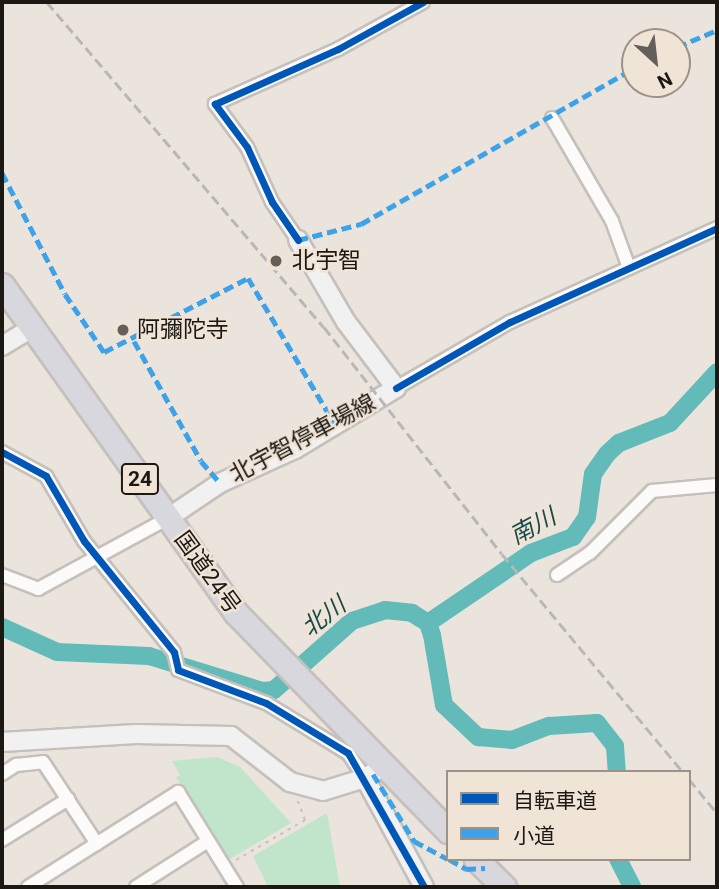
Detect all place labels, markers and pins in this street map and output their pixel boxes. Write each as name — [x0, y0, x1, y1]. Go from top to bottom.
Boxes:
place label: 北宇智 — [292, 247, 361, 275]
marker: 北宇智 — [266, 251, 286, 271]
place label: 阿彌陀寺 — [137, 316, 229, 344]
marker: 阿彌陀寺 — [115, 322, 131, 338]

